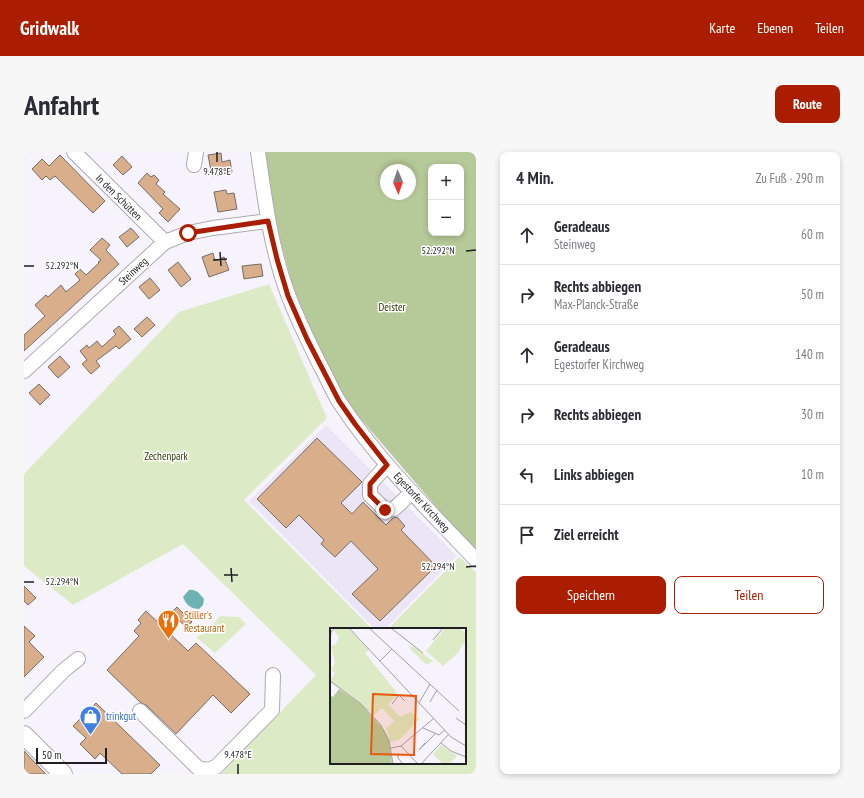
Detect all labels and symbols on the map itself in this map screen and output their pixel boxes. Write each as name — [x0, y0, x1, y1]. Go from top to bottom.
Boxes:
north arrow — [380, 164, 416, 200]
text: 9.478°E — [203, 165, 231, 178]
street label: In den Schütten — [93, 171, 145, 223]
route start — [179, 224, 197, 242]
text: 52.292°N — [421, 244, 455, 257]
street label: Steinweg — [115, 254, 151, 288]
text: 52.292°N — [45, 259, 79, 272]
park label: Deister — [379, 300, 405, 314]
park label: Zechenpark — [144, 449, 188, 463]
street label: Egestorfer Kirchweg — [391, 469, 453, 535]
route end — [376, 501, 394, 519]
text: 52.294°N — [421, 560, 455, 573]
text: 52.294°N — [45, 575, 79, 588]
restaurant icon: Stiller's Restaurant — [156, 608, 182, 641]
place label: Stiller's Restaurant — [184, 608, 225, 635]
inset map — [330, 628, 466, 764]
shop icon: trinkgut — [78, 703, 104, 736]
place label: trinkgut — [106, 709, 136, 723]
scale bar — [36, 746, 107, 765]
text: 9.478°E — [224, 748, 252, 761]

